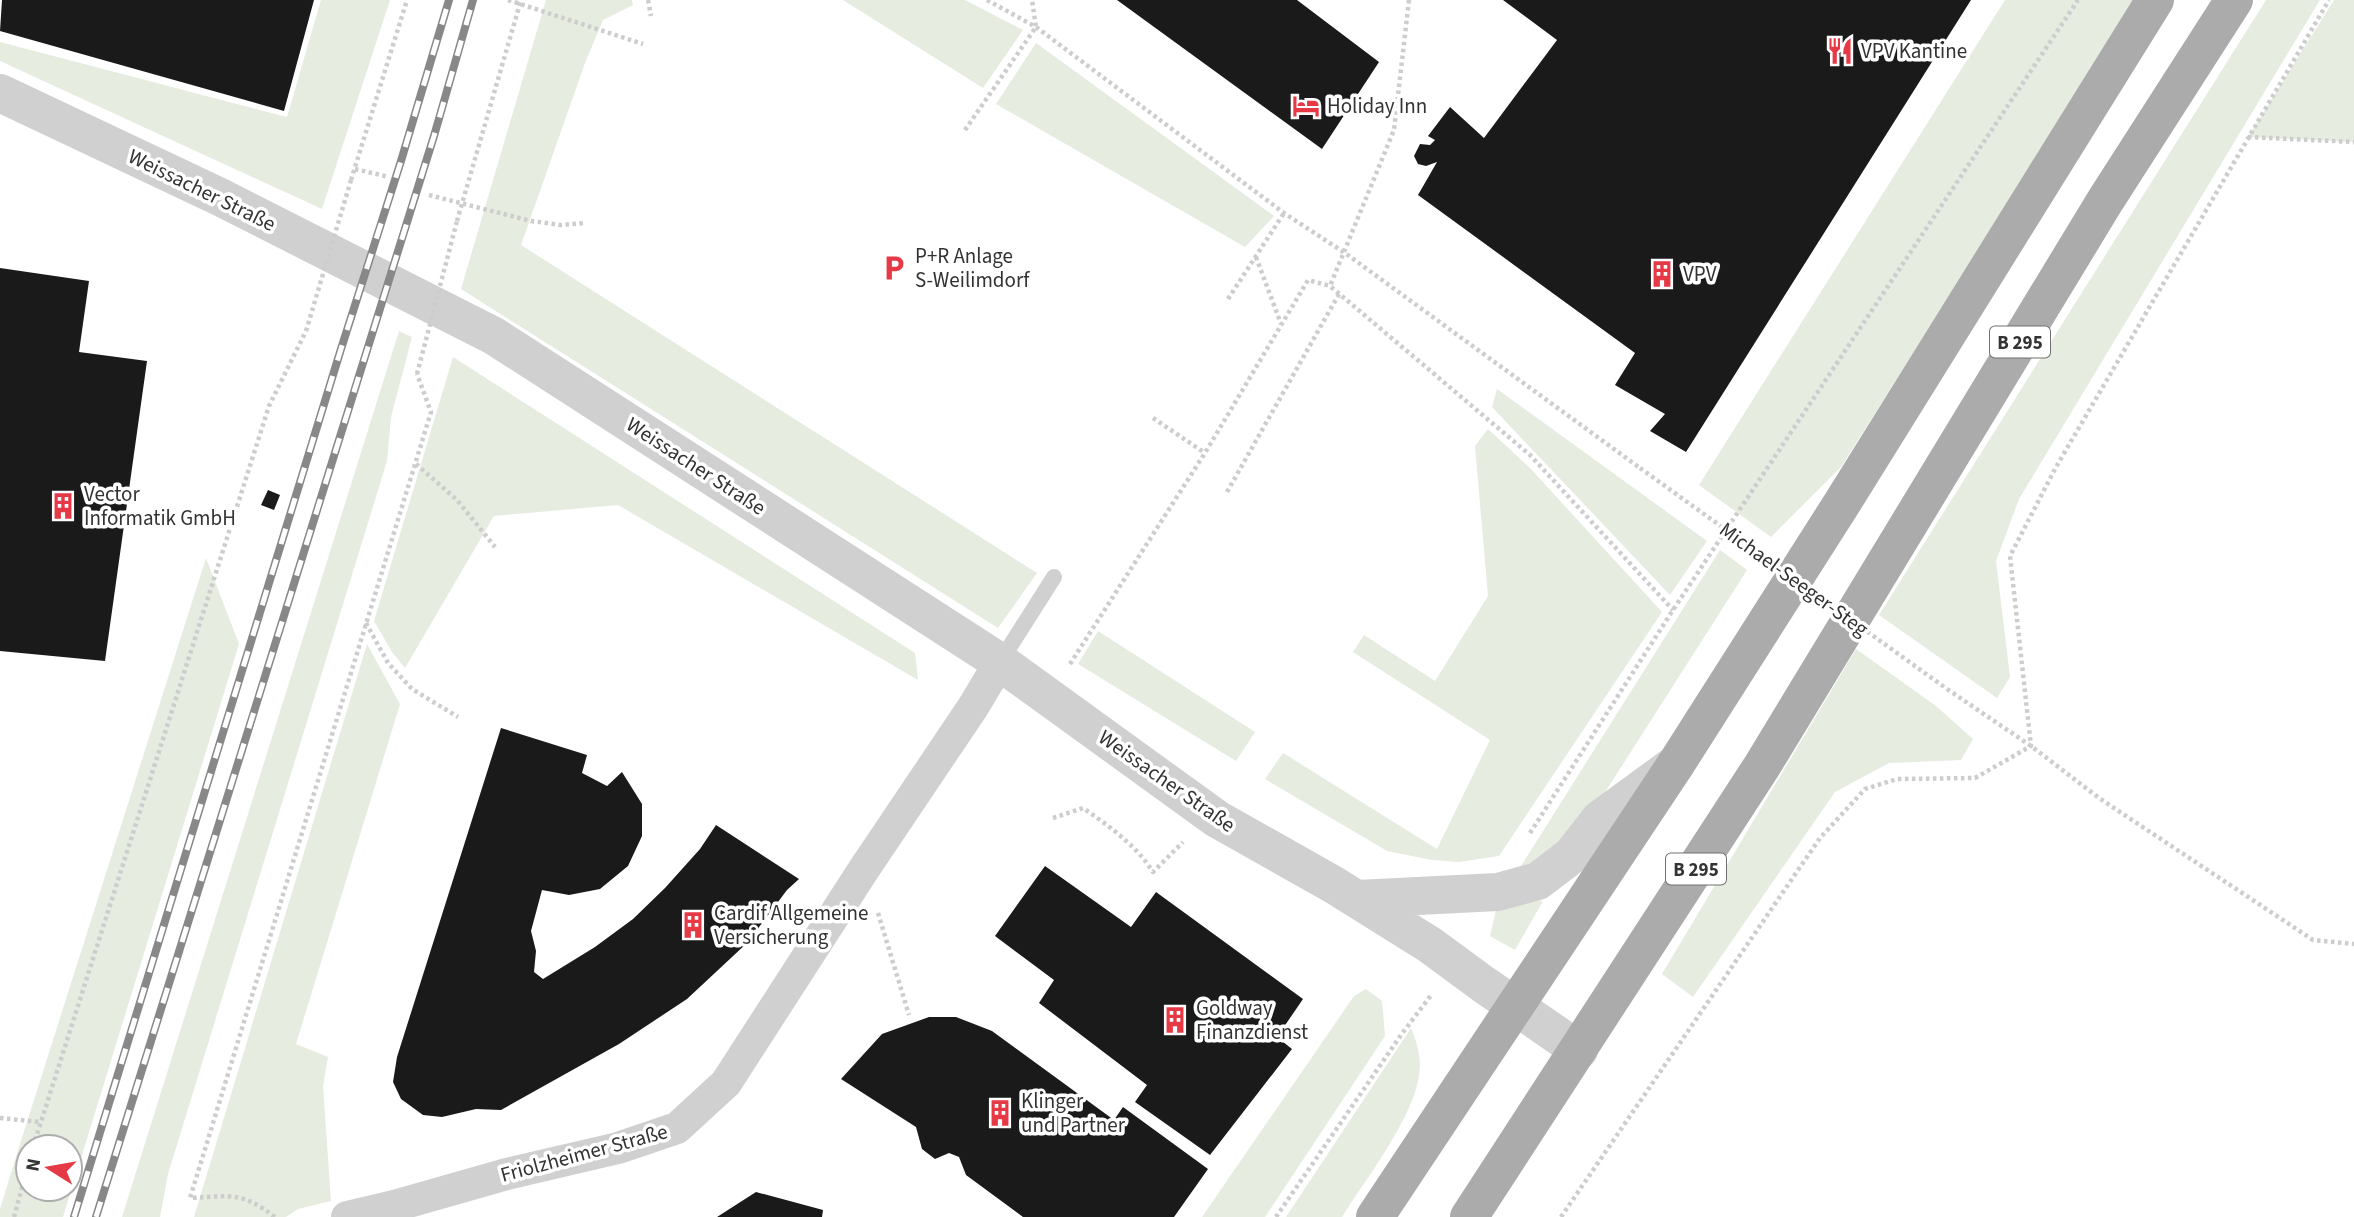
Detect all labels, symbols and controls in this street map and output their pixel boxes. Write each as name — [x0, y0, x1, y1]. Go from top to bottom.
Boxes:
restaurant icon: VPV Kantine — [1825, 36, 1855, 66]
place label: VPV Kantine — [1861, 36, 1967, 66]
hotel icon: Holiday Inn — [1291, 91, 1321, 121]
place label: Holiday Inn — [1327, 91, 1427, 121]
street label: Weissacher Straße — [123, 141, 281, 239]
place label: P+R Anlage S-Weilimdorf — [915, 241, 1030, 295]
parking icon: P+R Anlage S-Weilimdorf — [879, 253, 909, 283]
building icon: VPV — [1647, 259, 1677, 289]
place label: VPV — [1683, 259, 1717, 289]
road number: B 295 — [1990, 326, 2050, 358]
street label: Weissacher Straße — [620, 410, 772, 522]
place label: Vector Informatik GmbH — [84, 479, 236, 533]
building icon: Vector Informatik GmbH — [48, 491, 78, 521]
street label: Michael-Seeger-Steg — [1713, 515, 1875, 644]
street label: Weissacher Straße — [1093, 723, 1241, 839]
road number: B 295 — [1666, 854, 1726, 884]
place label: Cardif Allgemeine Versicherung — [714, 898, 869, 952]
building icon: Cardif Allgemeine Versicherung — [678, 910, 708, 940]
place label: Goldway Finanzdienst — [1196, 993, 1308, 1047]
building icon: Goldway Finanzdienst — [1160, 1005, 1190, 1035]
place label: Klinger und Partner — [1021, 1086, 1126, 1140]
building icon: Klinger und Partner — [985, 1098, 1015, 1128]
street label: Friolzheimer Straße — [497, 1116, 671, 1190]
north arrow — [14, 1133, 84, 1203]
text: N — [19, 1156, 48, 1174]

